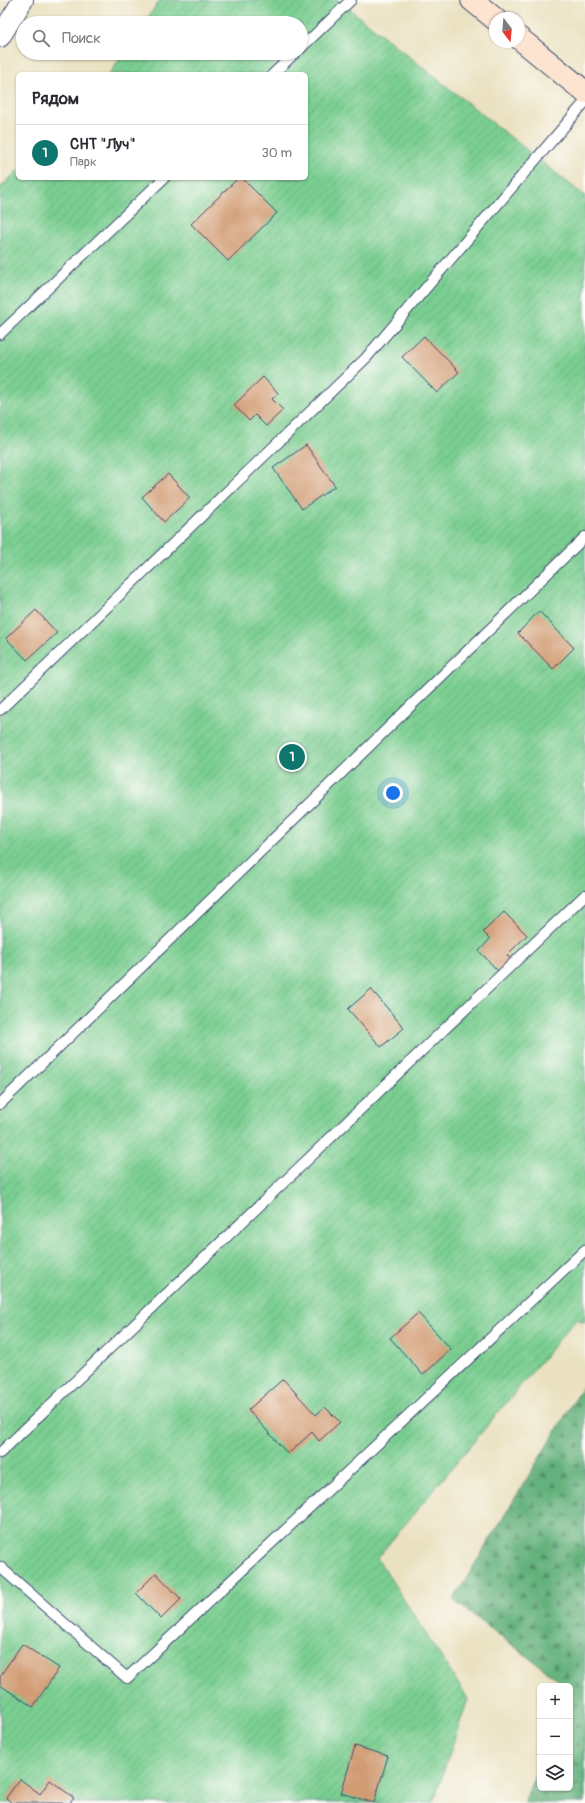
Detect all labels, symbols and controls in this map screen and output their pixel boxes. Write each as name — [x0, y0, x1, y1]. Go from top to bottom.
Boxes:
north arrow — [489, 12, 525, 48]
search box — [16, 16, 308, 60]
icon: search — [30, 27, 52, 49]
text: Поиск — [62, 29, 101, 48]
text: Рядом — [32, 88, 79, 109]
text: СНТ "Луч" — [70, 135, 136, 154]
text: 1 — [42, 145, 48, 161]
text: 30 m — [262, 145, 292, 161]
text: Парк — [70, 154, 97, 170]
pin: 1 — [279, 742, 305, 772]
your location — [383, 783, 403, 803]
map controls — [537, 1683, 573, 1791]
button: + — [537, 1683, 573, 1719]
button: − — [537, 1719, 573, 1755]
button: layers — [537, 1755, 573, 1791]

